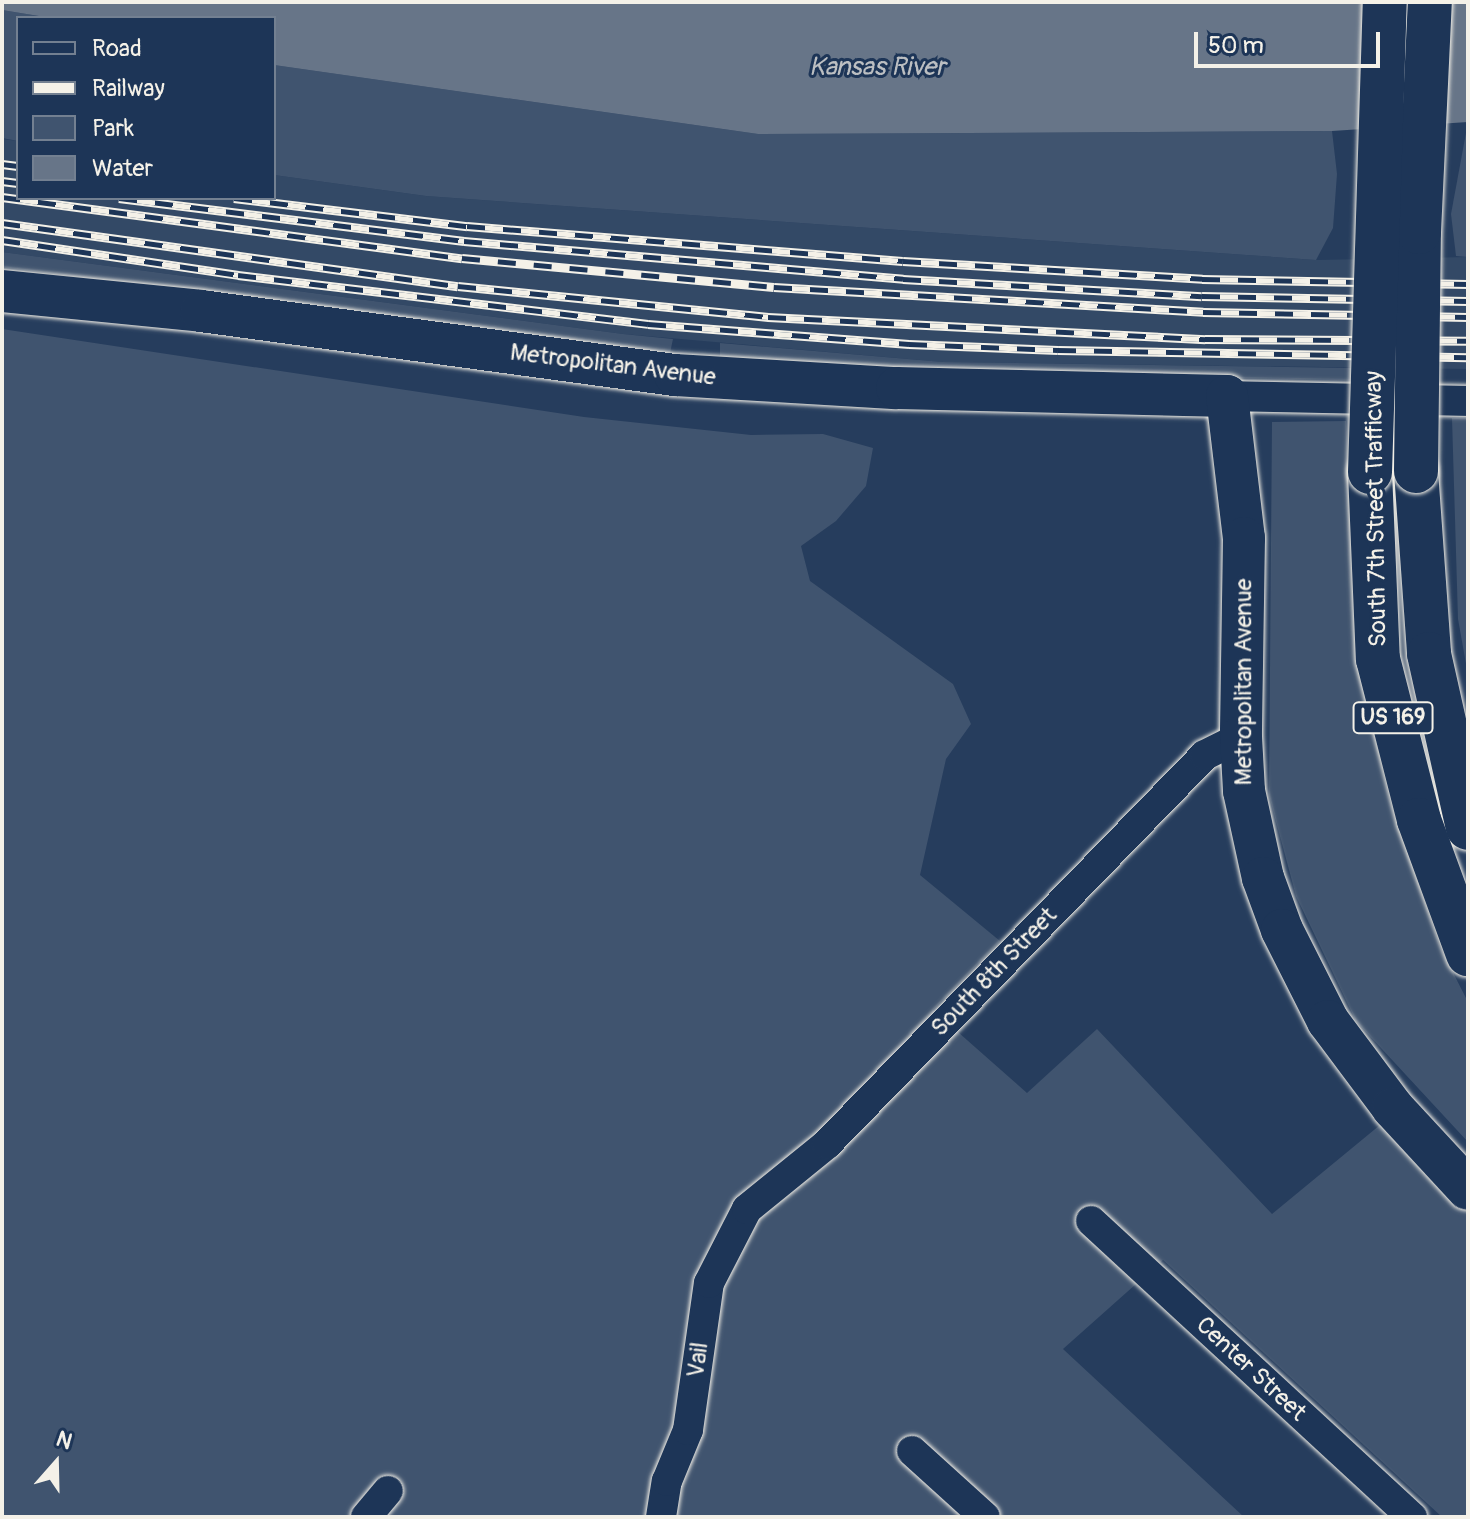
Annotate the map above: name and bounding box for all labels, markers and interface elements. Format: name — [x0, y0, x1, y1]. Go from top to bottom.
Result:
legend — [16, 16, 276, 200]
scale bar — [1198, 16, 1384, 66]
text: 50 m — [1208, 31, 1264, 60]
text: Road — [92, 34, 142, 63]
water label: Kansas River — [809, 52, 945, 84]
text: Railway — [92, 74, 165, 103]
text: Park — [92, 114, 134, 143]
text: Water — [92, 154, 153, 183]
street label: Metropolitan Avenue — [509, 338, 717, 392]
street label: South 7th Street Trafficway — [1359, 371, 1393, 647]
street label: Metropolitan Avenue — [1230, 579, 1258, 785]
road number: US 169 — [1351, 700, 1435, 736]
street label: South 8th Street — [925, 901, 1063, 1043]
street label: Center Street — [1190, 1311, 1312, 1427]
street label: Vail — [681, 1340, 715, 1380]
north arrow — [16, 1423, 96, 1503]
text: N — [52, 1425, 76, 1456]

